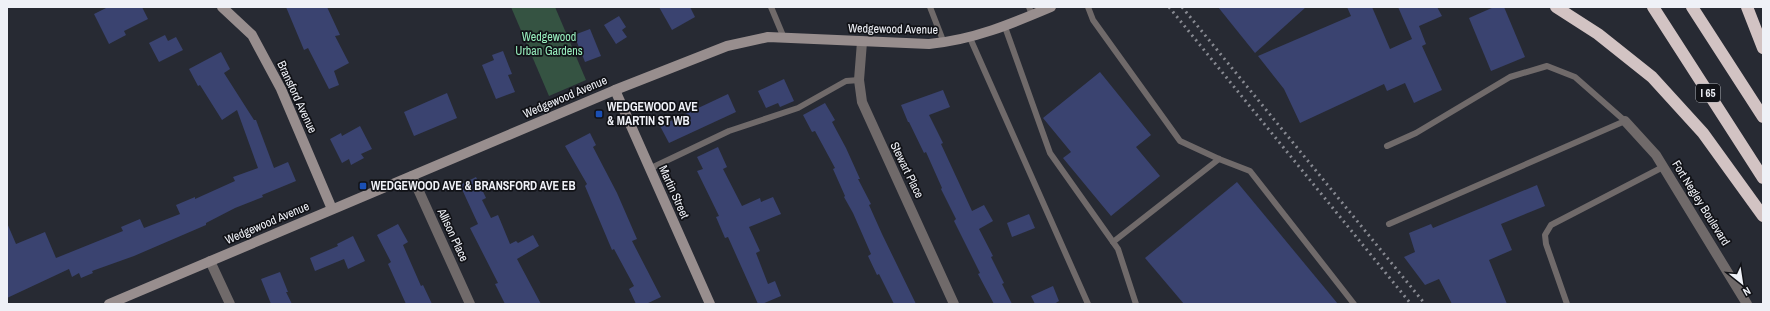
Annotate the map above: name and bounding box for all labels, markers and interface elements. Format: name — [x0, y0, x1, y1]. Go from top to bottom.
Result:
street label: Wedgewood Avenue — [848, 20, 938, 38]
park label: Wedgewood Urban Gardens — [515, 29, 583, 59]
street label: Bransford Avenue — [273, 58, 321, 136]
street label: Wedgewood Avenue — [520, 72, 610, 122]
road number: I 65 — [1696, 84, 1720, 102]
place label: WEDGEWOOD AVE & MARTIN ST WB — [607, 99, 698, 129]
marker: WEDGEWOOD AVE & MARTIN ST WB — [594, 109, 604, 119]
street label: Stewart Place — [887, 139, 927, 201]
street label: Fort Negley Boulevard — [1668, 157, 1734, 249]
street label: Martin Street — [655, 163, 693, 221]
place label: WEDGEWOOD AVE & BRANSFORD AVE EB — [371, 178, 576, 194]
marker: WEDGEWOOD AVE & BRANSFORD AVE EB — [358, 181, 368, 191]
street label: Wedgewood Avenue — [222, 198, 312, 248]
street label: Allison Place — [433, 205, 472, 264]
north arrow — [1722, 263, 1762, 303]
text: N — [1741, 284, 1753, 299]

